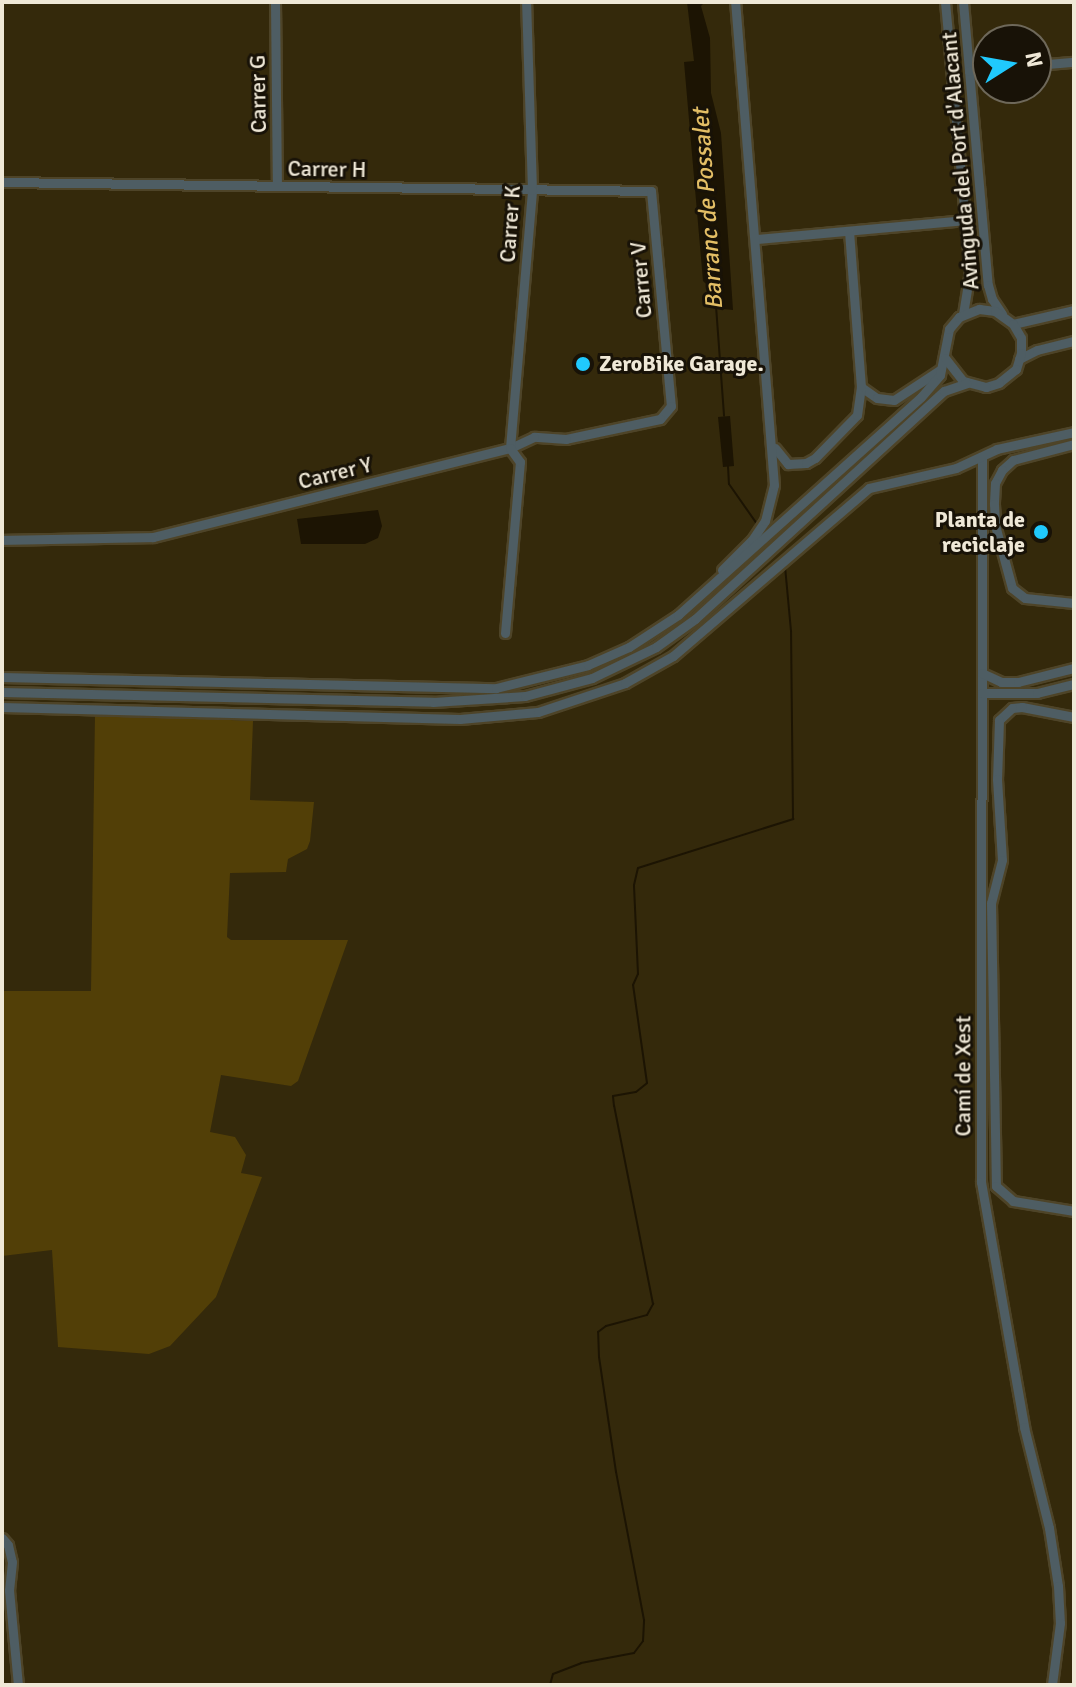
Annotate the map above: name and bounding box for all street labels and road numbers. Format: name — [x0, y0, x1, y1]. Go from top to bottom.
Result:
street label: Avinguda del Port d'Alacant — [936, 31, 984, 291]
street label: Carrer G — [244, 55, 272, 133]
street label: Carrer H — [287, 155, 367, 183]
street label: Carrer K — [494, 185, 526, 263]
street label: Carrer V — [625, 241, 657, 319]
street label: Carrer Y — [295, 451, 375, 495]
street label: Camí de Xest — [950, 1016, 976, 1136]

